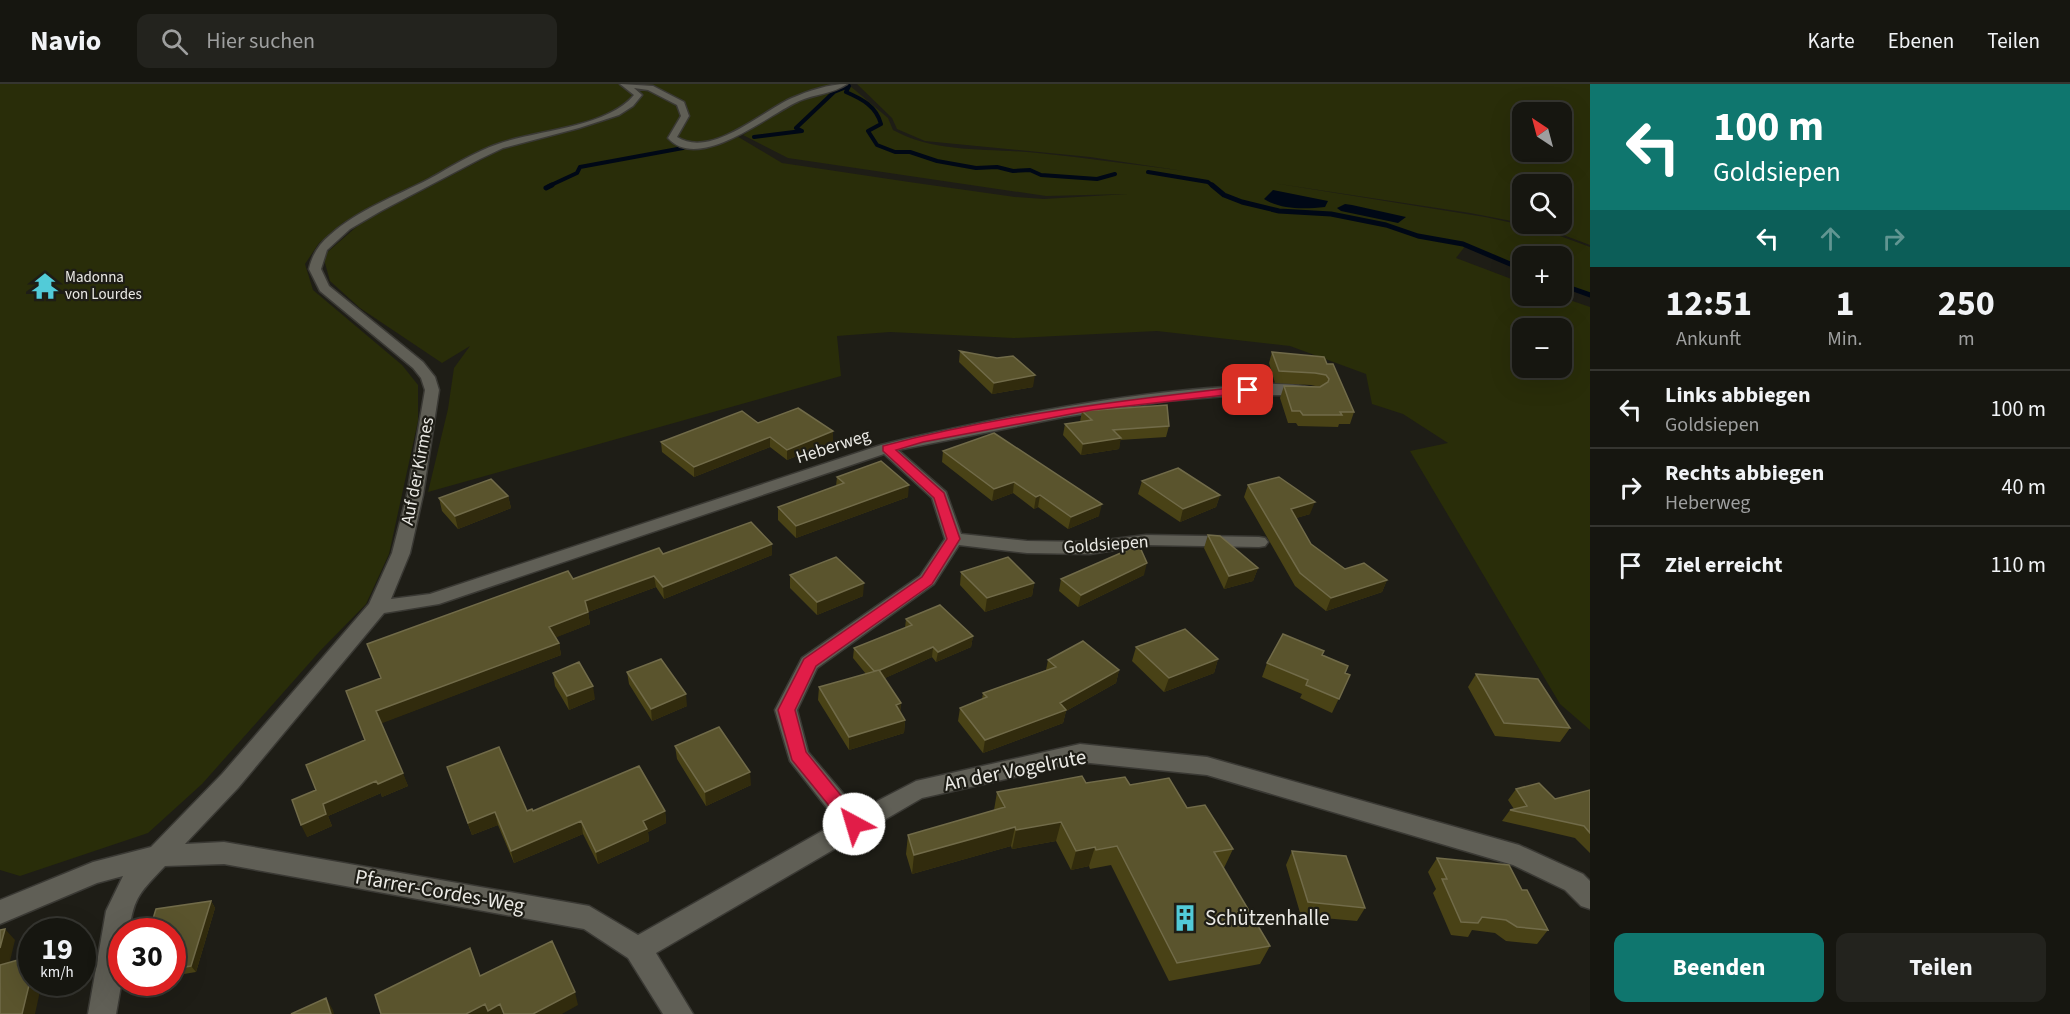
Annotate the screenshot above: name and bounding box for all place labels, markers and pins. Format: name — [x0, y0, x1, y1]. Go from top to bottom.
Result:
place label: Madonna von Lourdes — [65, 267, 142, 305]
temple icon: Madonna von Lourdes — [30, 271, 60, 301]
pin — [1222, 364, 1273, 415]
building icon: Schützenhalle — [1170, 903, 1200, 933]
place label: Schützenhalle — [1205, 903, 1330, 933]

